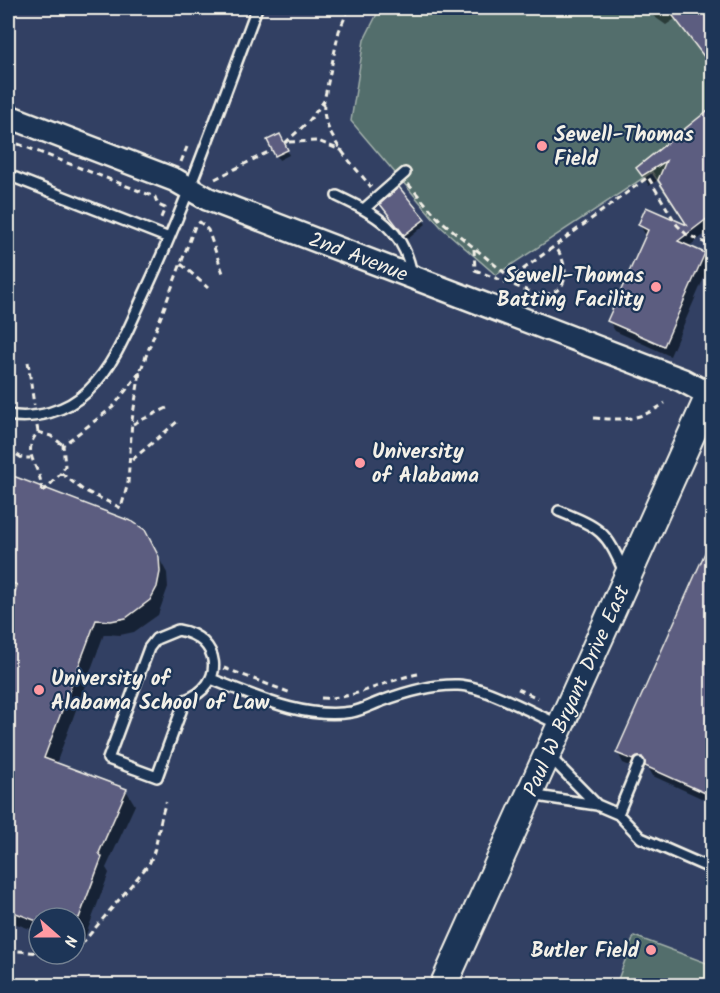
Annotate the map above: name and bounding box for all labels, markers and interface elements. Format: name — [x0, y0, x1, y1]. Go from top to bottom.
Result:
place label: Sewell-Thomas Field — [554, 119, 694, 176]
marker: Sewell-Thomas Field — [535, 139, 549, 153]
street label: 2nd Avenue — [303, 224, 413, 292]
place label: Sewell-Thomas Batting Facility — [497, 260, 644, 317]
marker: Sewell-Thomas Batting Facility — [649, 280, 663, 294]
place label: University of Alabama — [372, 436, 479, 493]
marker: University of Alabama — [353, 456, 367, 470]
street label: Paul W Bryant Drive East — [515, 579, 640, 802]
place label: University of Alabama School of Law — [51, 663, 271, 720]
marker: University of Alabama School of Law — [32, 683, 46, 697]
north arrow — [27, 906, 87, 966]
text: N — [56, 932, 83, 950]
place label: Butler Field — [531, 935, 640, 968]
marker: Butler Field — [644, 943, 658, 957]

